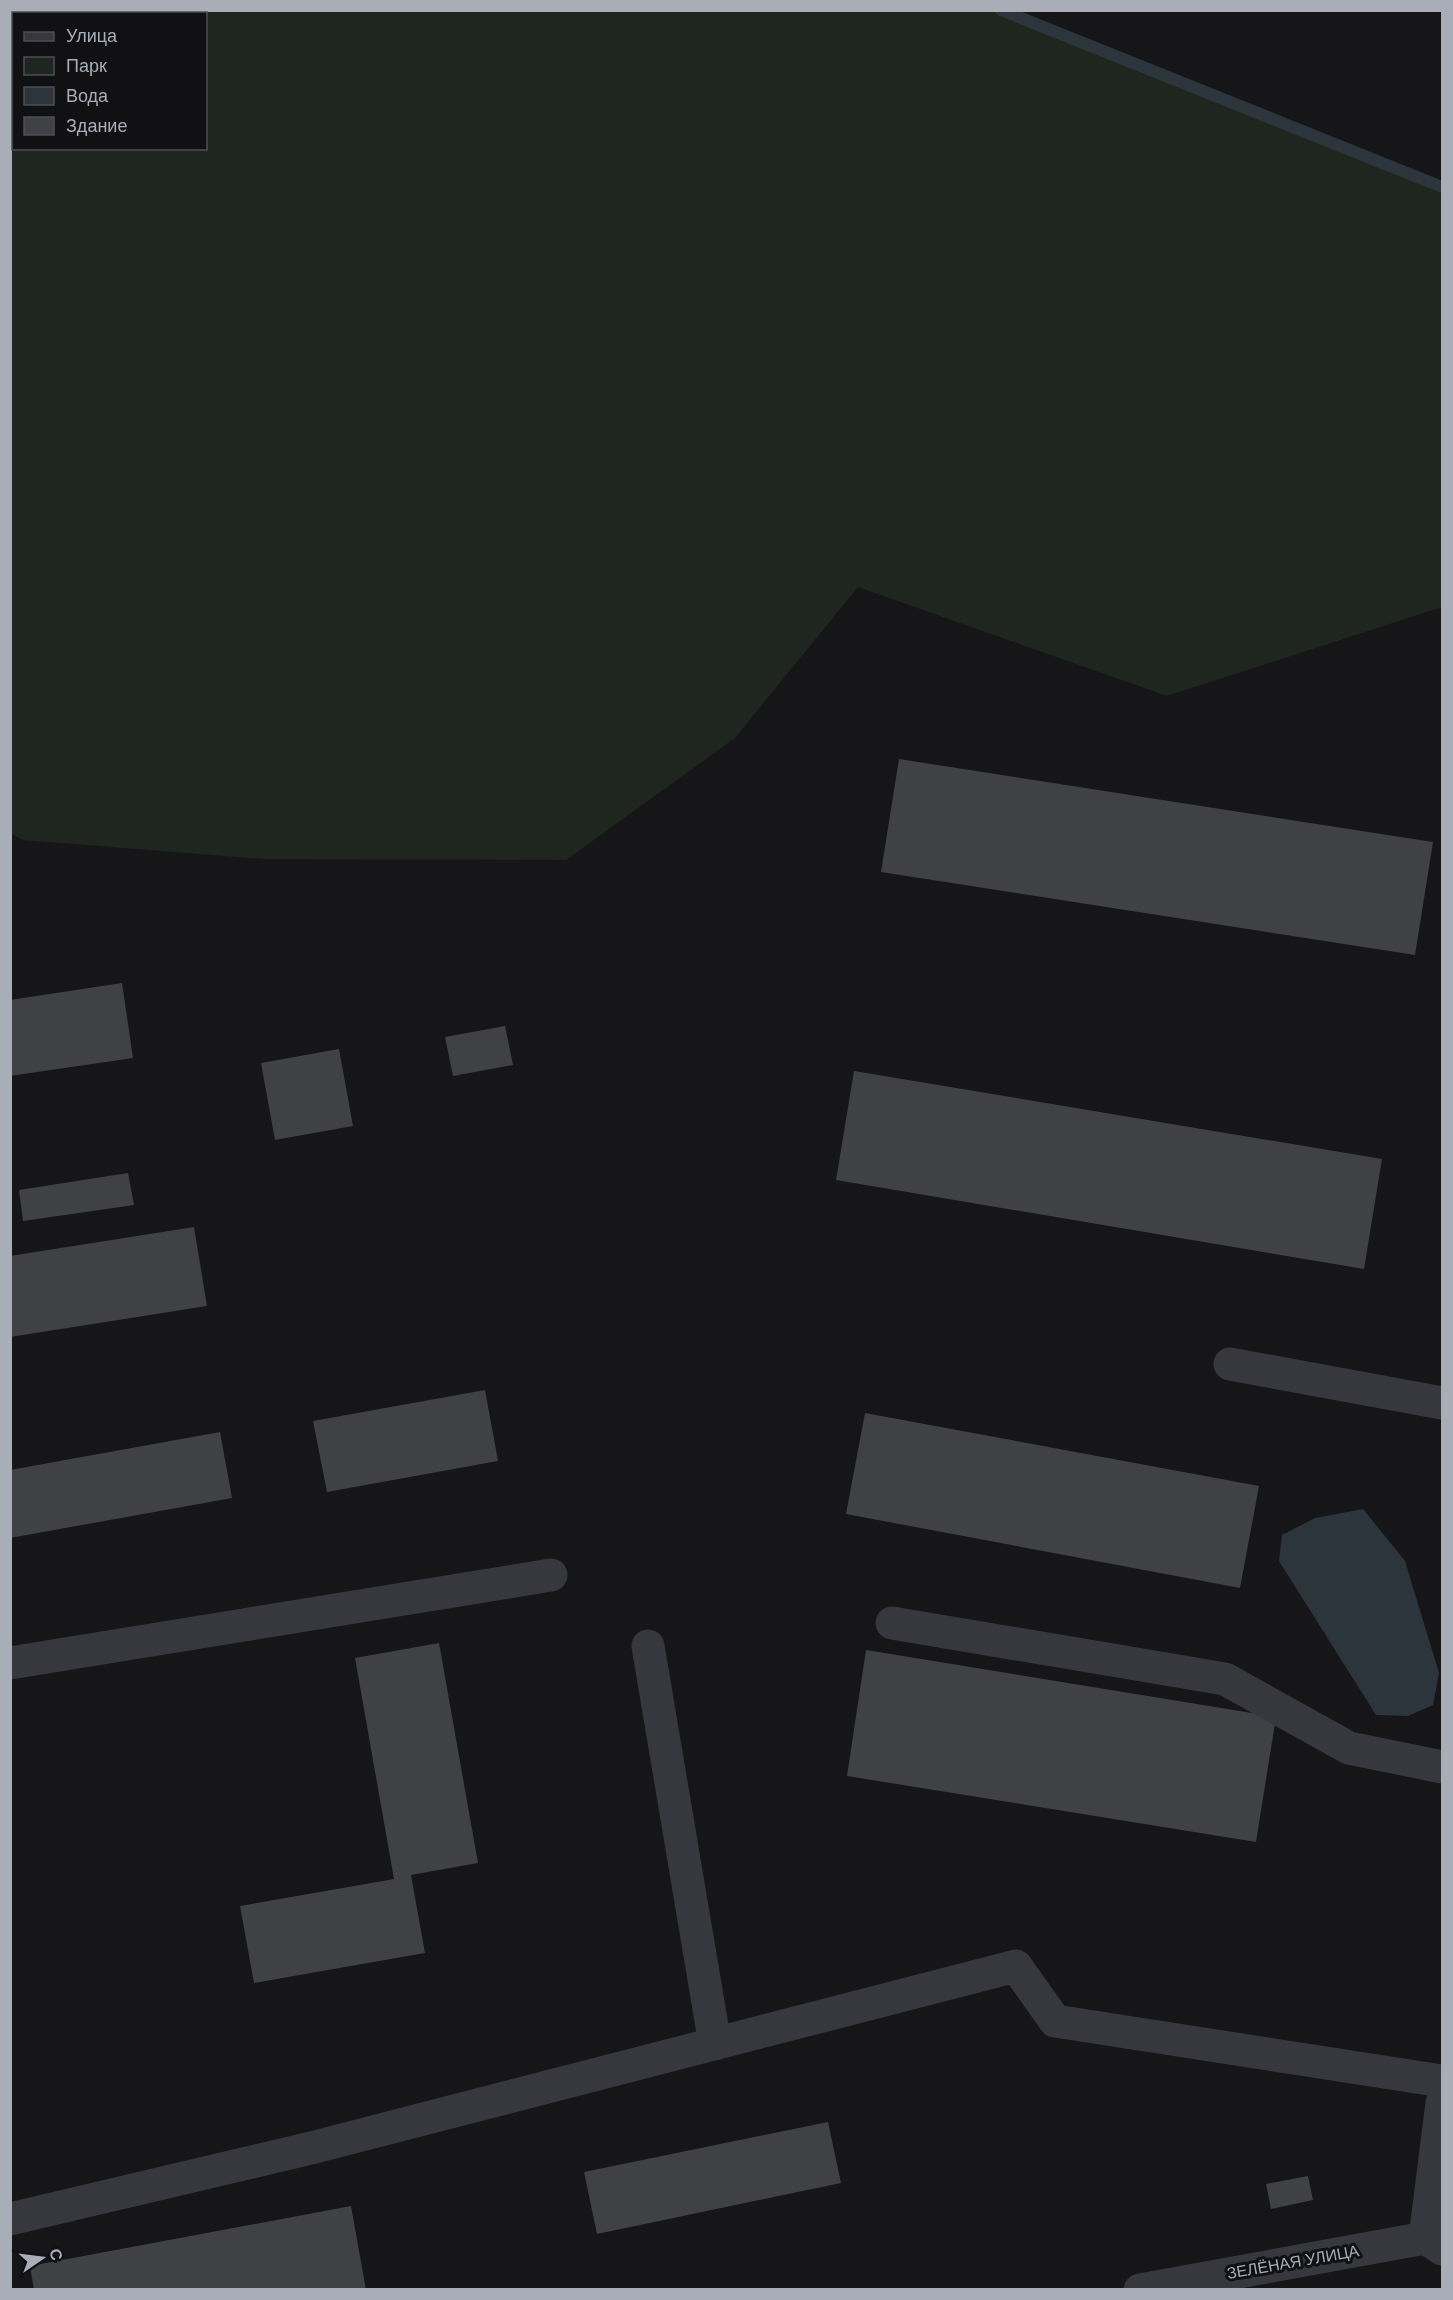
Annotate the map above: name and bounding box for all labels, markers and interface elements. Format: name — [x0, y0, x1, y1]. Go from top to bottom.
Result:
legend — [12, 12, 207, 150]
text: Улица — [66, 26, 118, 46]
text: Парк — [66, 56, 107, 76]
text: Вода — [66, 86, 109, 106]
text: Здание — [66, 116, 127, 136]
north arrow — [12, 2228, 72, 2288]
street label: ЗЕЛЁНАЯ УЛИЦА — [1226, 2242, 1361, 2282]
text: С — [46, 2247, 66, 2263]

